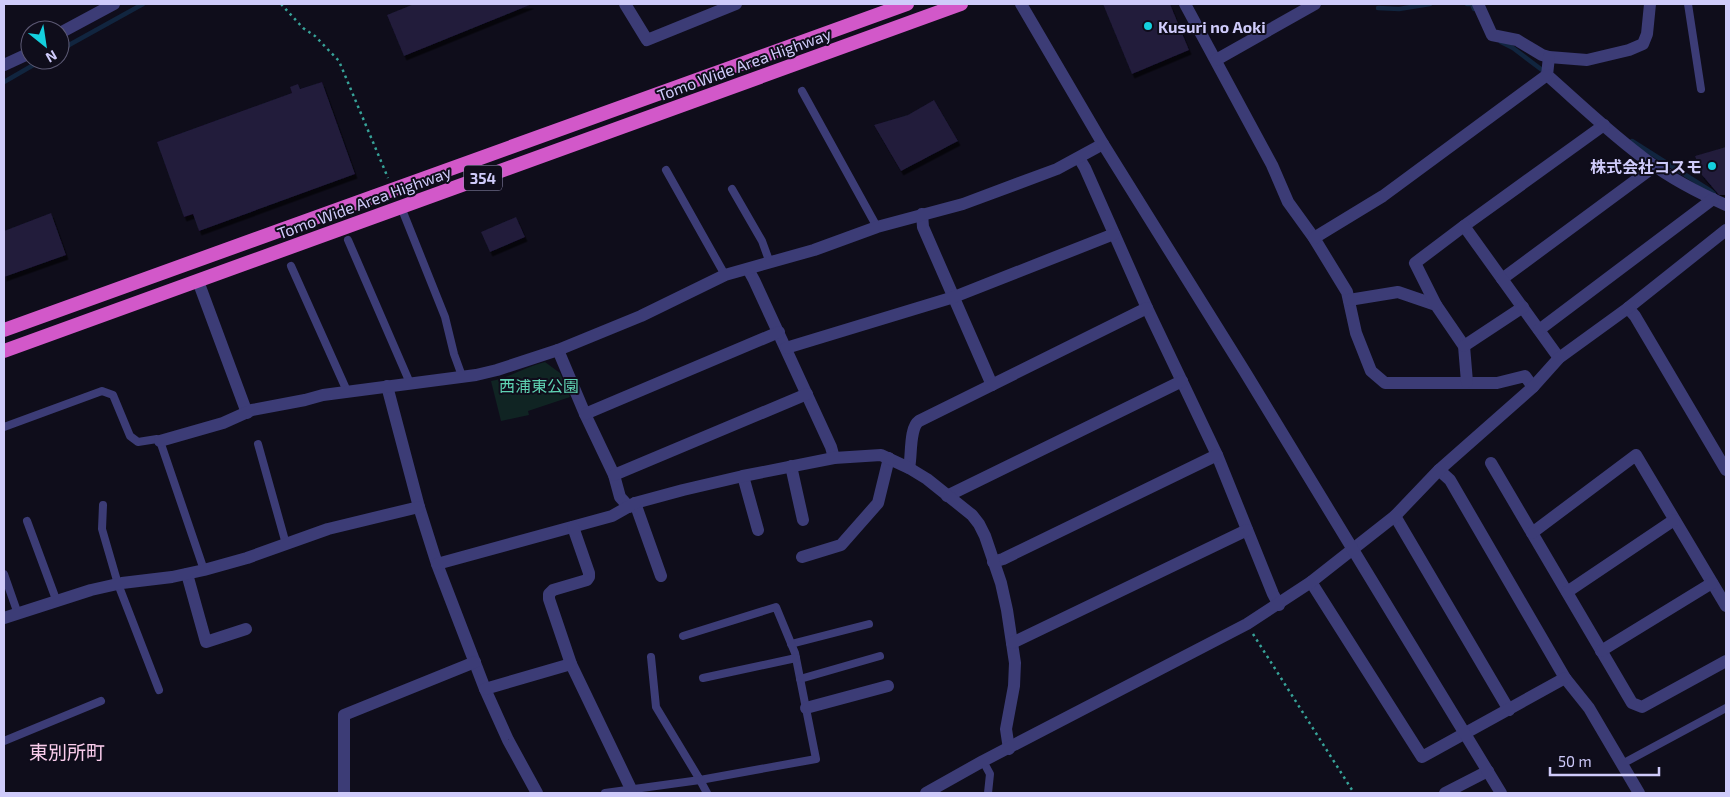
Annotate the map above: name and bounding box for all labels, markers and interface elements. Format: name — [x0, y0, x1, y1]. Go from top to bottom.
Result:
place label: Kusuri no Aoki — [1158, 17, 1266, 36]
north arrow — [20, 20, 70, 70]
marker: Kusuri no Aoki — [1142, 20, 1154, 32]
street label: Tomo Wide Area Highway — [655, 24, 834, 104]
text: N — [43, 47, 60, 67]
place label: 株式会社コスモ — [1590, 157, 1702, 176]
marker: 株式会社コスモ — [1706, 160, 1718, 172]
street label: Tomo Wide Area Highway — [275, 162, 454, 242]
road number: 354 — [464, 166, 502, 190]
park label: 西浦東公園 — [499, 376, 579, 395]
district label: 東別所町 — [29, 740, 105, 763]
scale bar — [1550, 744, 1659, 776]
text: 50 m — [1558, 752, 1592, 770]

